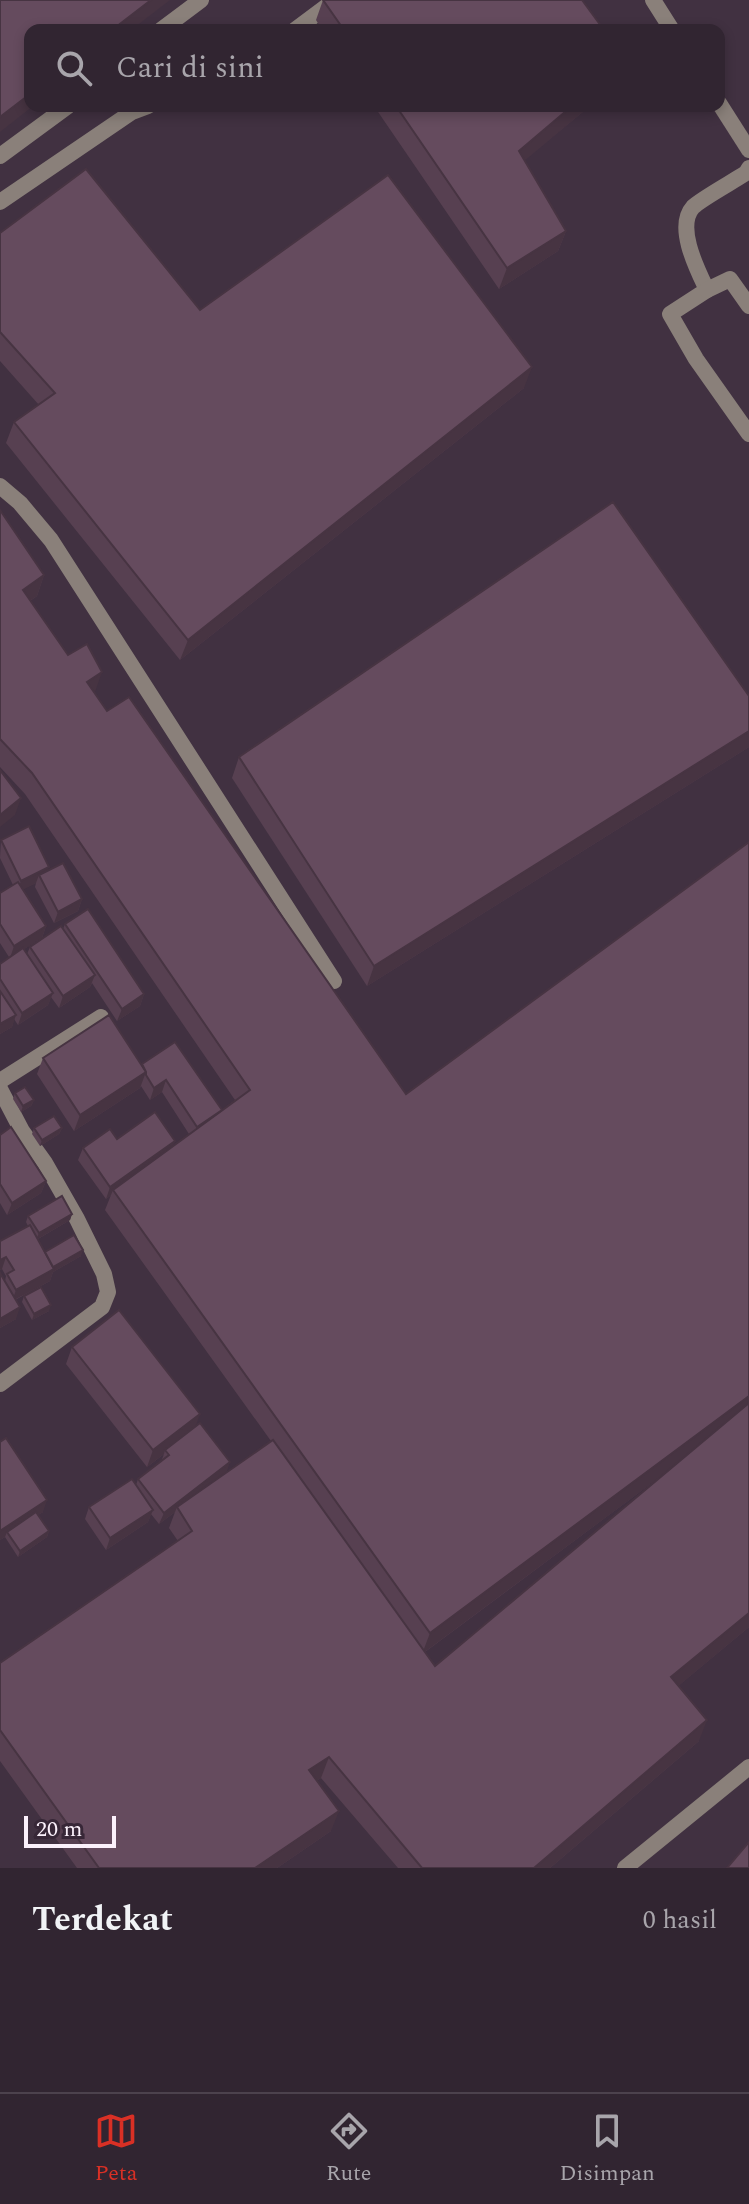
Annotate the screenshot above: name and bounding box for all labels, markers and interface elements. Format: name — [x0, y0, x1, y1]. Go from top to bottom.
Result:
search box — [24, 24, 725, 112]
text: Cari di sini — [116, 45, 264, 91]
icon: search — [52, 46, 96, 90]
scale bar — [24, 1812, 116, 1848]
text: 20 m — [36, 1813, 82, 1846]
text: Terdekat — [32, 1894, 173, 1946]
text: 0 hasil — [643, 1900, 717, 1940]
tab: Peta — [94, 2109, 138, 2190]
tab: Rute — [326, 2109, 371, 2190]
tab: Disimpan — [560, 2109, 655, 2190]

